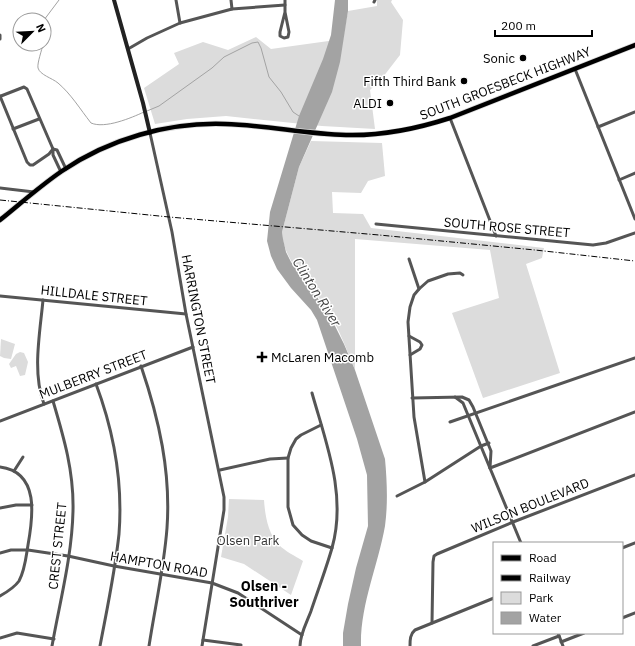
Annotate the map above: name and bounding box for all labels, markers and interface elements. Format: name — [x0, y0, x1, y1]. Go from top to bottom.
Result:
north arrow — [12, 12, 52, 52]
scale bar — [495, 12, 592, 38]
text: 200 m — [501, 18, 536, 33]
text: N — [33, 21, 49, 34]
street label: SOUTH GROESBECK HIGHWAY — [417, 43, 593, 124]
place label: Sonic — [483, 50, 515, 67]
marker: Sonic — [518, 53, 528, 63]
place label: Fifth Third Bank — [363, 73, 456, 90]
marker: Fifth Third Bank — [459, 76, 469, 86]
place label: ALDI — [353, 95, 382, 112]
marker: ALDI — [385, 98, 395, 108]
street label: SOUTH ROSE STREET — [443, 214, 571, 242]
street label: HARRINGTON STREET — [178, 253, 220, 386]
water label: Clinton River — [289, 254, 346, 331]
street label: HILLDALE STREET — [40, 281, 149, 310]
street label: MULBERRY STREET — [37, 346, 150, 403]
place label: McLaren Macomb — [271, 349, 374, 366]
marker: McLaren Macomb — [256, 351, 268, 363]
street label: WILSON BOULEVARD — [469, 474, 592, 537]
street label: CREST STREET — [44, 501, 71, 591]
park label: Olsen Park — [217, 532, 280, 549]
legend — [493, 542, 623, 634]
street label: HAMPTON ROAD — [109, 548, 209, 581]
text: Road — [529, 550, 557, 565]
text: Railway — [529, 570, 571, 585]
district label: Olsen - Southriver — [229, 577, 299, 611]
text: Park — [529, 590, 554, 605]
text: Water — [529, 610, 562, 625]

